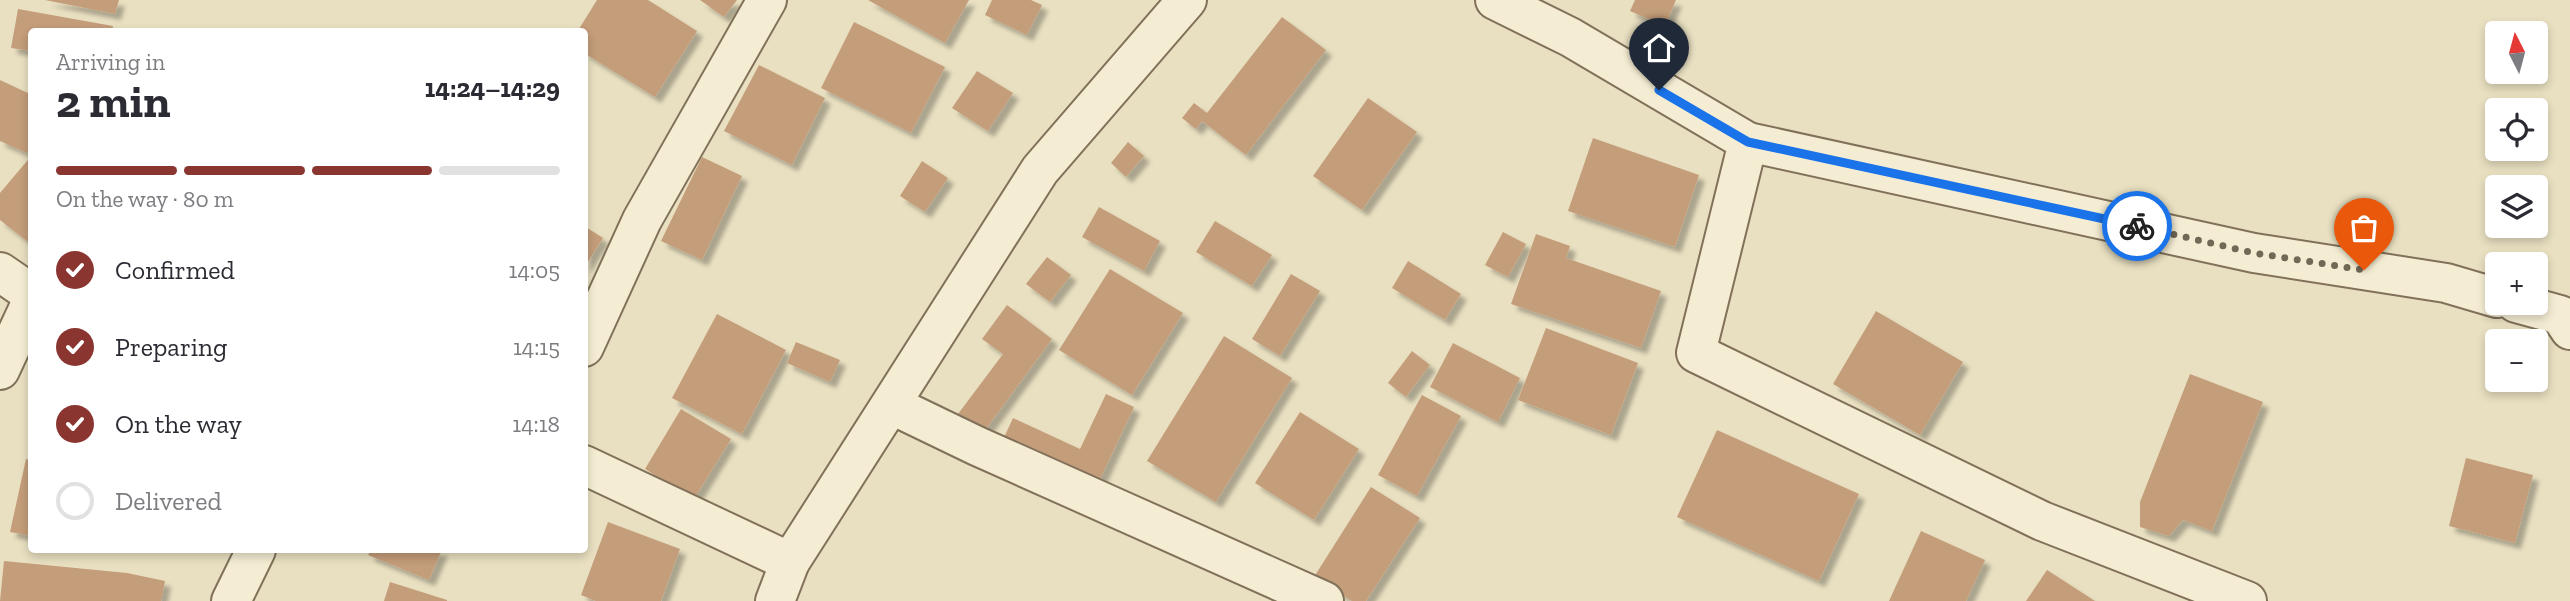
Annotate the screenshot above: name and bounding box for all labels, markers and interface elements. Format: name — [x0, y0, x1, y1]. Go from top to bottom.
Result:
pin — [1629, 18, 1689, 90]
north arrow — [2485, 21, 2548, 84]
map controls — [2485, 21, 2548, 392]
icon: home — [1640, 29, 1678, 67]
text: Arriving in — [56, 48, 165, 76]
text: 14:24–14:29 — [425, 72, 560, 104]
text: 2 min — [56, 74, 171, 129]
button: locate — [2485, 98, 2548, 161]
button: layers — [2485, 175, 2548, 238]
text: On the way · 80 m — [56, 185, 234, 213]
courier — [2102, 191, 2172, 261]
pin — [2334, 198, 2394, 270]
icon: bike — [2118, 207, 2156, 245]
icon: bag — [2345, 209, 2383, 247]
icon: check — [56, 251, 94, 289]
button: + — [2485, 252, 2548, 315]
text: Confirmed — [115, 254, 235, 286]
text: 14:05 — [509, 256, 560, 284]
icon: check — [56, 328, 94, 366]
button: − — [2485, 329, 2548, 392]
text: Preparing — [115, 331, 227, 363]
text: 14:15 — [513, 333, 560, 361]
icon: check — [56, 405, 94, 443]
text: On the way — [115, 408, 242, 440]
text: 14:18 — [512, 410, 560, 438]
text: Delivered — [115, 485, 222, 517]

